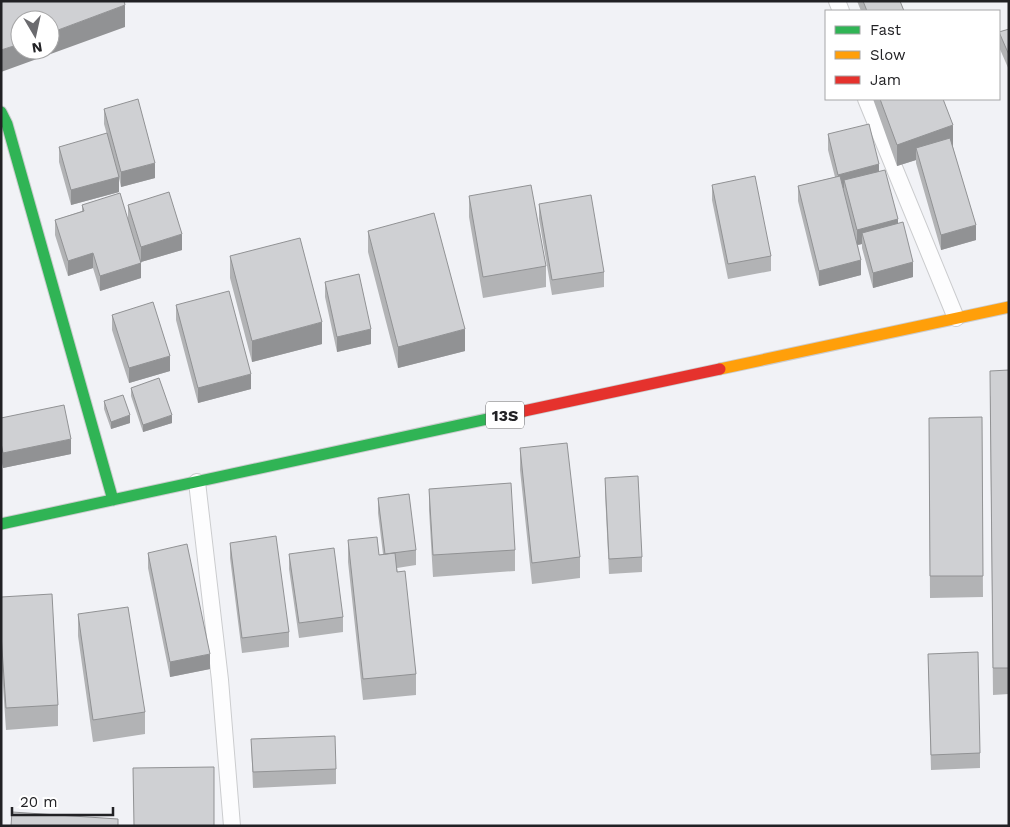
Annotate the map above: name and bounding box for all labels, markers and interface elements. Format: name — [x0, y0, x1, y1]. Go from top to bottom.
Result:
north arrow — [10, 10, 60, 60]
legend — [825, 10, 1000, 100]
text: Fast — [870, 21, 902, 39]
text: N — [31, 39, 43, 57]
text: Slow — [870, 46, 906, 64]
text: Jam — [870, 71, 901, 89]
road number: 13S — [486, 402, 524, 428]
scale bar — [12, 784, 114, 816]
text: 20 m — [20, 793, 58, 811]

